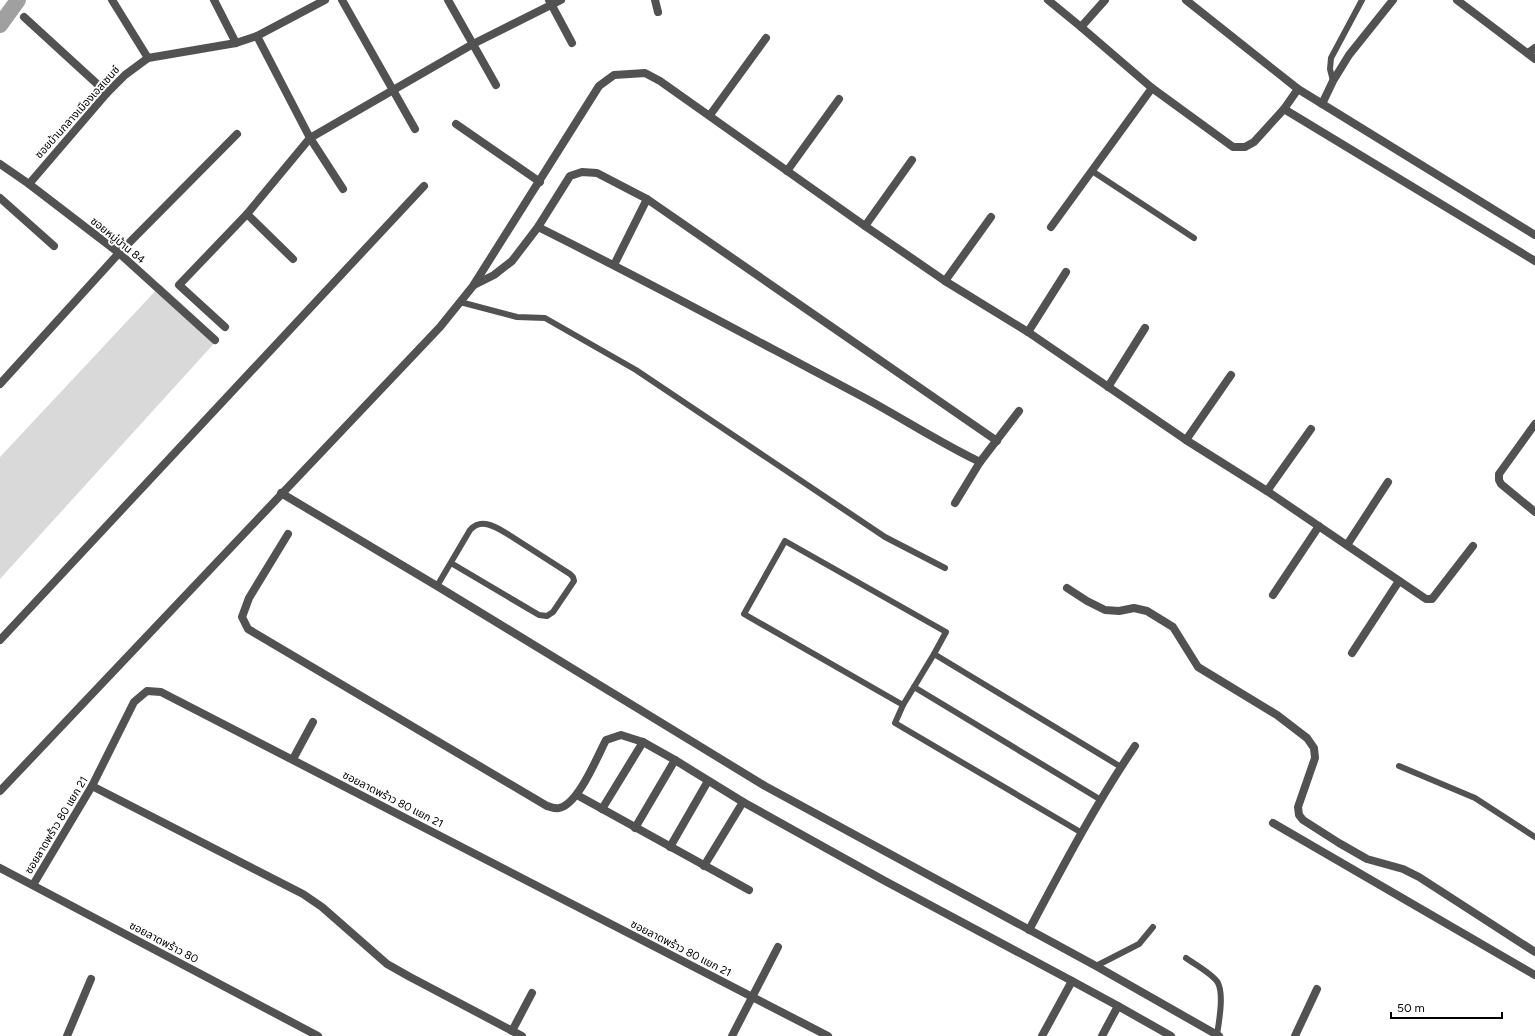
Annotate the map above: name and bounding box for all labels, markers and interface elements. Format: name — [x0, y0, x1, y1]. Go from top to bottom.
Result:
street label: ซอยบ้านกลางเมืองเอสเซนซ์ — [32, 63, 123, 161]
street label: ซอยหมู่บ้าน 84 — [88, 214, 148, 266]
street label: ซอยลาดพร้าว 80 แยก 21 — [340, 768, 445, 830]
street label: ซอยลาดพร้าว 80 แยก 21 — [22, 774, 91, 876]
street label: ซอยลาดพร้าว 80 แยก 21 — [628, 917, 733, 979]
street label: ซอยลาดพร้าว 80 — [127, 919, 200, 966]
scale bar — [1391, 994, 1502, 1020]
text: 50 m — [1397, 1001, 1425, 1015]

